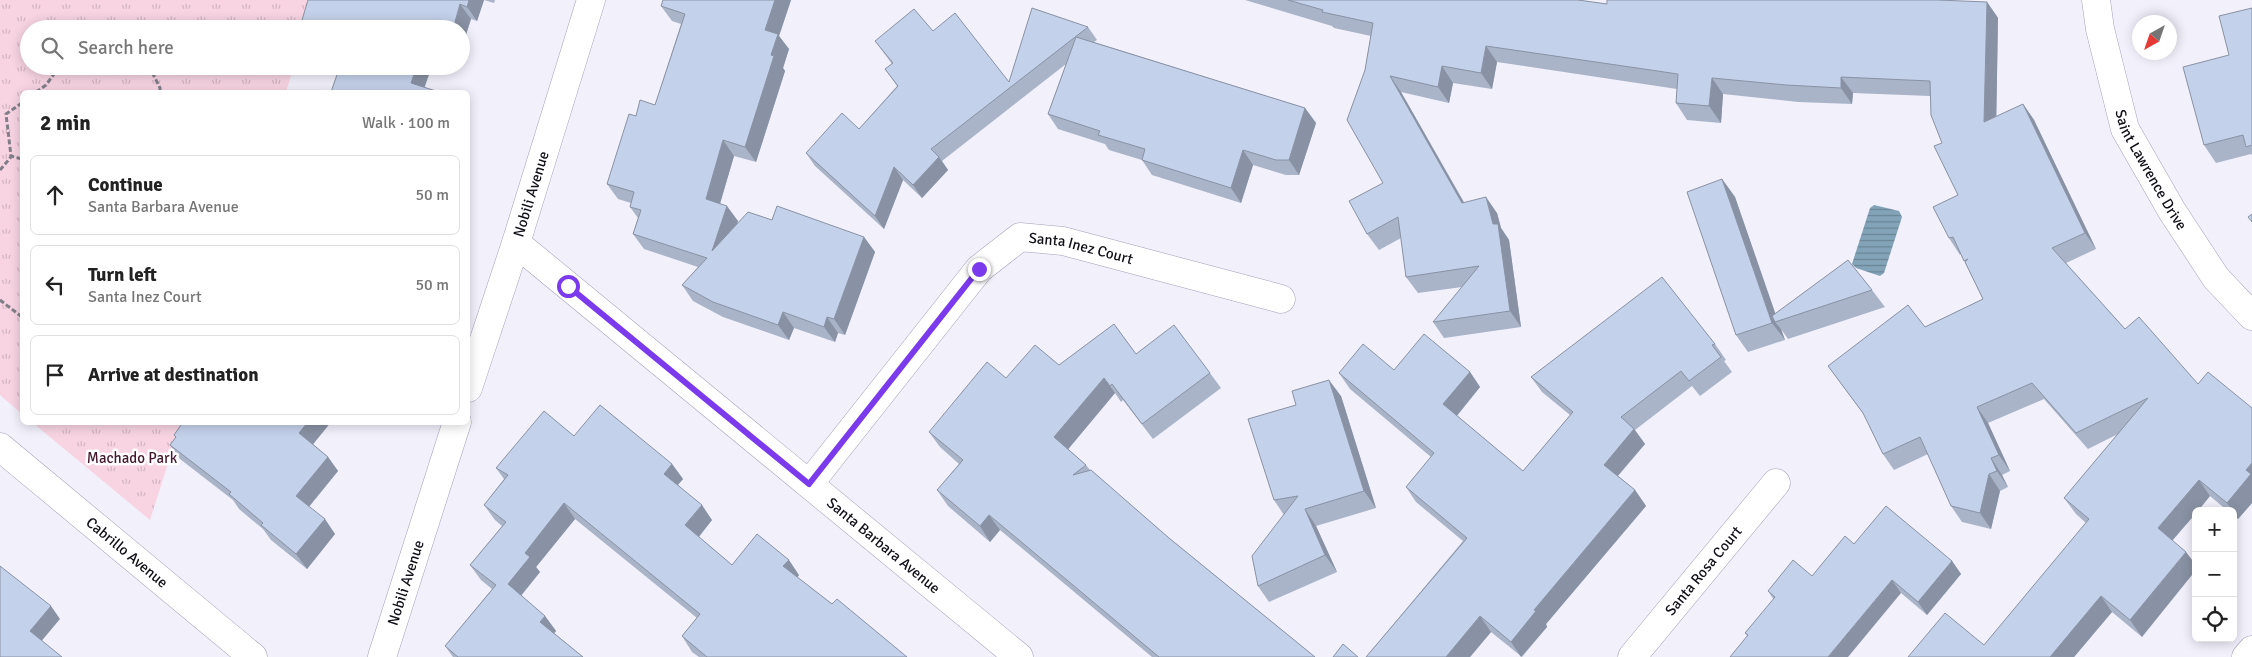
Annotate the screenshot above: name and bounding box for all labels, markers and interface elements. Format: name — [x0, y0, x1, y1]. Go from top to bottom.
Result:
north arrow — [2132, 15, 2177, 60]
search box — [20, 20, 470, 75]
icon: search — [38, 34, 66, 62]
text: Search here — [78, 36, 174, 60]
street label: Saint Lawrence Drive — [2111, 107, 2191, 233]
text: 2 min — [40, 110, 91, 136]
text: Walk · 100 m — [362, 113, 450, 133]
street label: Nobili Avenue — [509, 149, 553, 239]
text: Continue — [88, 173, 163, 197]
icon: ahead — [41, 181, 69, 209]
text: 50 m — [415, 185, 449, 205]
text: Santa Barbara Avenue — [88, 197, 239, 217]
street label: Santa Inez Court — [1028, 229, 1135, 268]
route end — [968, 258, 991, 281]
text: Turn left — [88, 263, 157, 287]
icon: left — [41, 271, 69, 299]
text: 50 m — [415, 275, 449, 295]
route start — [557, 275, 580, 298]
text: Santa Inez Court — [88, 287, 202, 307]
icon: arrive — [41, 361, 69, 389]
text: Arrive at destination — [88, 363, 259, 387]
park label: Machado Park — [87, 449, 178, 467]
street label: Santa Barbara Avenue — [823, 494, 944, 597]
map controls — [2192, 507, 2237, 642]
button: + — [2192, 507, 2237, 552]
street label: Cabrillo Avenue — [82, 513, 172, 592]
street label: Santa Rosa Court — [1661, 522, 1746, 619]
street label: Nobili Avenue — [384, 538, 428, 628]
button: − — [2192, 552, 2237, 597]
button: locate — [2192, 597, 2237, 642]

